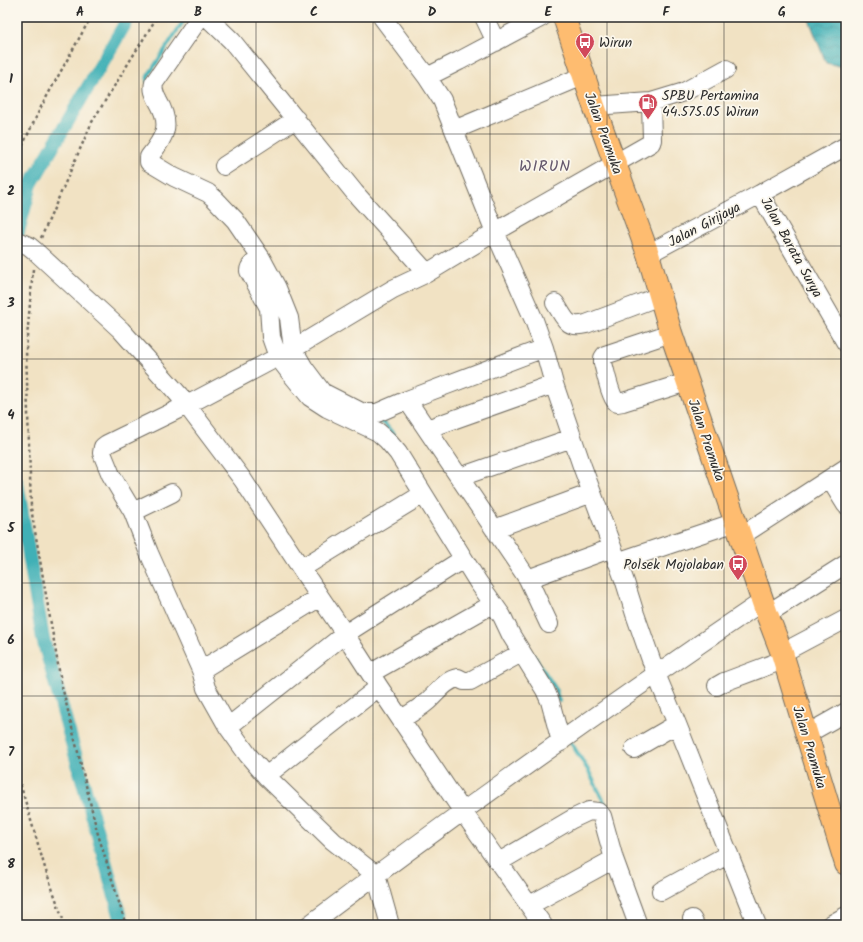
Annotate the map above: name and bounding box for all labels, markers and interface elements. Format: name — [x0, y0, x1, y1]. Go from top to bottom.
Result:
text: A — [76, 2, 84, 23]
text: B — [194, 2, 202, 23]
text: C — [310, 2, 318, 23]
text: D — [428, 2, 437, 23]
text: E — [544, 2, 552, 23]
text: F — [662, 2, 670, 23]
text: G — [778, 2, 786, 23]
bus stop icon: Wirun — [574, 31, 596, 59]
place label: Wirun — [599, 32, 632, 54]
text: 1 — [9, 69, 13, 90]
place label: SPBU Pertamina 44.575.05 Wirun — [662, 85, 759, 123]
street label: Jalan Pramuka — [578, 89, 628, 178]
fuel station icon: SPBU Pertamina 44.575.05 Wirun — [637, 92, 659, 120]
district label: WIRUN — [519, 154, 571, 179]
text: 2 — [7, 181, 15, 202]
street label: Jalan Barata Surya — [754, 193, 828, 302]
street label: Jalan Girijaya — [664, 197, 745, 253]
text: 3 — [6, 293, 15, 314]
street label: Jalan Pramuka — [682, 396, 730, 485]
text: 4 — [7, 405, 15, 426]
text: 5 — [7, 518, 16, 539]
bus stop icon: Polsek Mojolaban — [727, 553, 749, 581]
place label: Polsek Mojolaban — [624, 554, 724, 576]
text: 6 — [7, 630, 15, 651]
street label: Jalan Pramuka — [786, 703, 832, 792]
text: 7 — [8, 742, 15, 763]
text: 8 — [7, 854, 15, 875]

